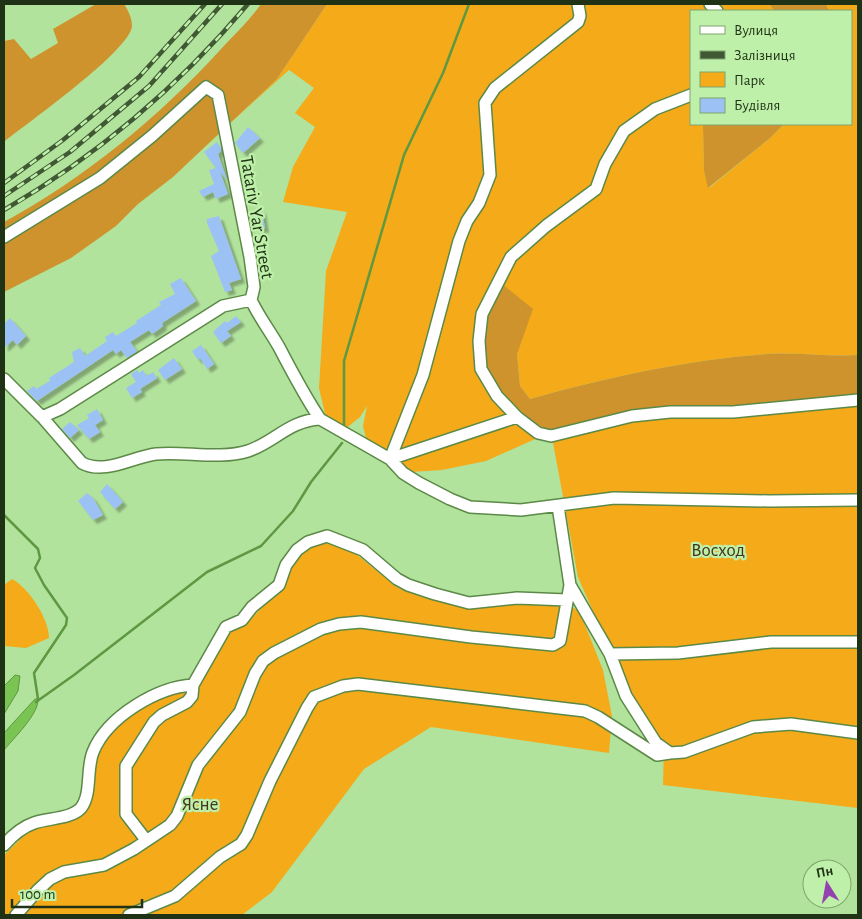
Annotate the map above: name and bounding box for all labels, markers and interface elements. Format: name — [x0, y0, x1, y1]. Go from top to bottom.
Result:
legend — [690, 10, 852, 125]
text: Вулиця — [734, 23, 778, 38]
text: Залізниця — [734, 48, 795, 63]
text: Парк — [734, 73, 765, 88]
text: Будівля — [734, 98, 780, 113]
street label: Tatariv Yar Street — [236, 154, 277, 280]
park label: Восход — [691, 541, 745, 560]
park label: Ясне — [182, 795, 218, 814]
north arrow — [802, 859, 852, 909]
text: Пн — [815, 864, 834, 881]
scale bar — [12, 876, 142, 908]
text: 100 m — [20, 887, 55, 902]

